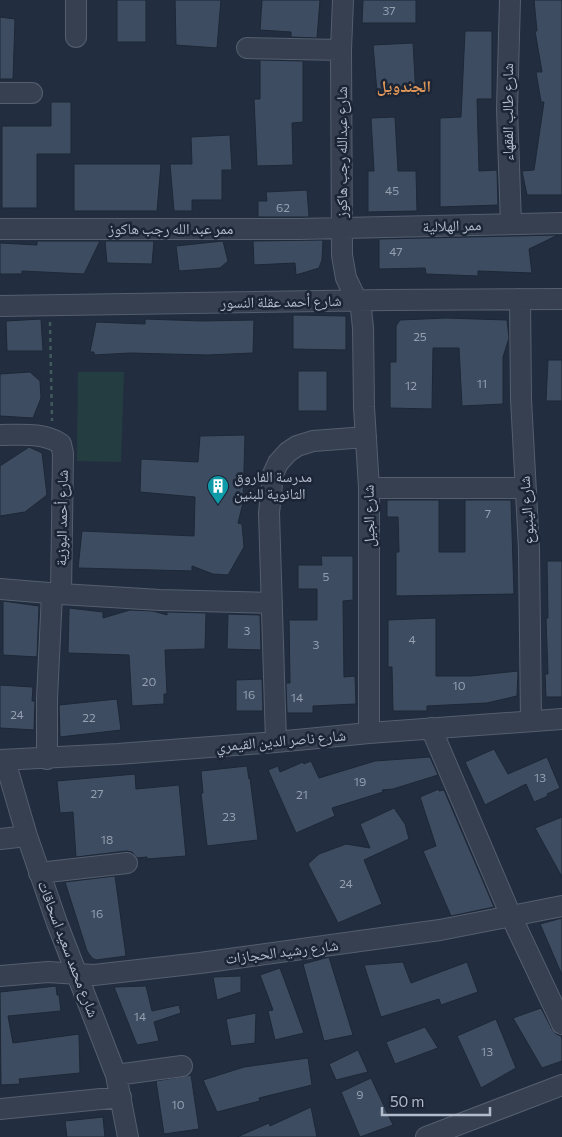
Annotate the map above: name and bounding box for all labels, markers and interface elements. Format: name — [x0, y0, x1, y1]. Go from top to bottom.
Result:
house number: 37 — [382, 3, 396, 17]
street label: شارع طالب الفقهاء — [498, 63, 518, 161]
district label: الجندويل — [377, 76, 431, 96]
street label: شارع عبدالله رجب هاكوز — [332, 86, 352, 219]
house number: 45 — [385, 183, 399, 197]
house number: 62 — [276, 200, 290, 214]
street label: ممر الهلالية — [422, 215, 482, 236]
street label: ممر عبد الله رجب هاكوز — [108, 219, 234, 238]
house number: 47 — [389, 244, 403, 258]
street label: شارع أحمد عقلة النسور — [219, 291, 342, 313]
house number: 25 — [413, 329, 427, 343]
house number: 11 — [477, 376, 487, 390]
house number: 12 — [405, 378, 417, 392]
place label: مدرسة الفاروق الثانوية للبنين — [234, 467, 312, 504]
street label: شارع أحمد البوزية — [51, 469, 73, 566]
building icon: مدرسة الفاروق الثانوية للبنين — [206, 474, 230, 505]
street label: شارع الينبوع — [515, 475, 539, 545]
street label: شارع الجيل — [358, 485, 380, 547]
house number: 7 — [485, 506, 491, 520]
house number: 5 — [323, 569, 330, 583]
house number: 3 — [244, 623, 251, 637]
house number: 4 — [408, 632, 416, 646]
house number: 3 — [313, 637, 320, 651]
house number: 20 — [142, 674, 156, 688]
house number: 10 — [453, 678, 466, 692]
house number: 16 — [243, 687, 255, 701]
house number: 14 — [291, 690, 303, 704]
house number: 24 — [10, 707, 24, 721]
house number: 22 — [82, 710, 96, 724]
street label: شارع ناصر الدين القيمري — [215, 725, 347, 758]
house number: 13 — [534, 770, 546, 784]
house number: 19 — [354, 774, 366, 788]
house number: 27 — [91, 786, 103, 800]
house number: 21 — [296, 787, 308, 801]
house number: 23 — [222, 809, 236, 823]
house number: 18 — [101, 832, 113, 846]
house number: 24 — [339, 876, 353, 890]
street label: شارع محمد سعيد اسحاقات — [33, 878, 103, 1020]
house number: 16 — [91, 906, 103, 920]
street label: شارع رشيد الحجازات — [224, 935, 340, 969]
house number: 14 — [134, 1009, 146, 1023]
house number: 13 — [481, 1044, 493, 1058]
scale bar — [382, 1084, 490, 1116]
house number: 9 — [356, 1087, 364, 1101]
text: 50 m — [390, 1092, 424, 1110]
house number: 10 — [172, 1097, 185, 1111]

